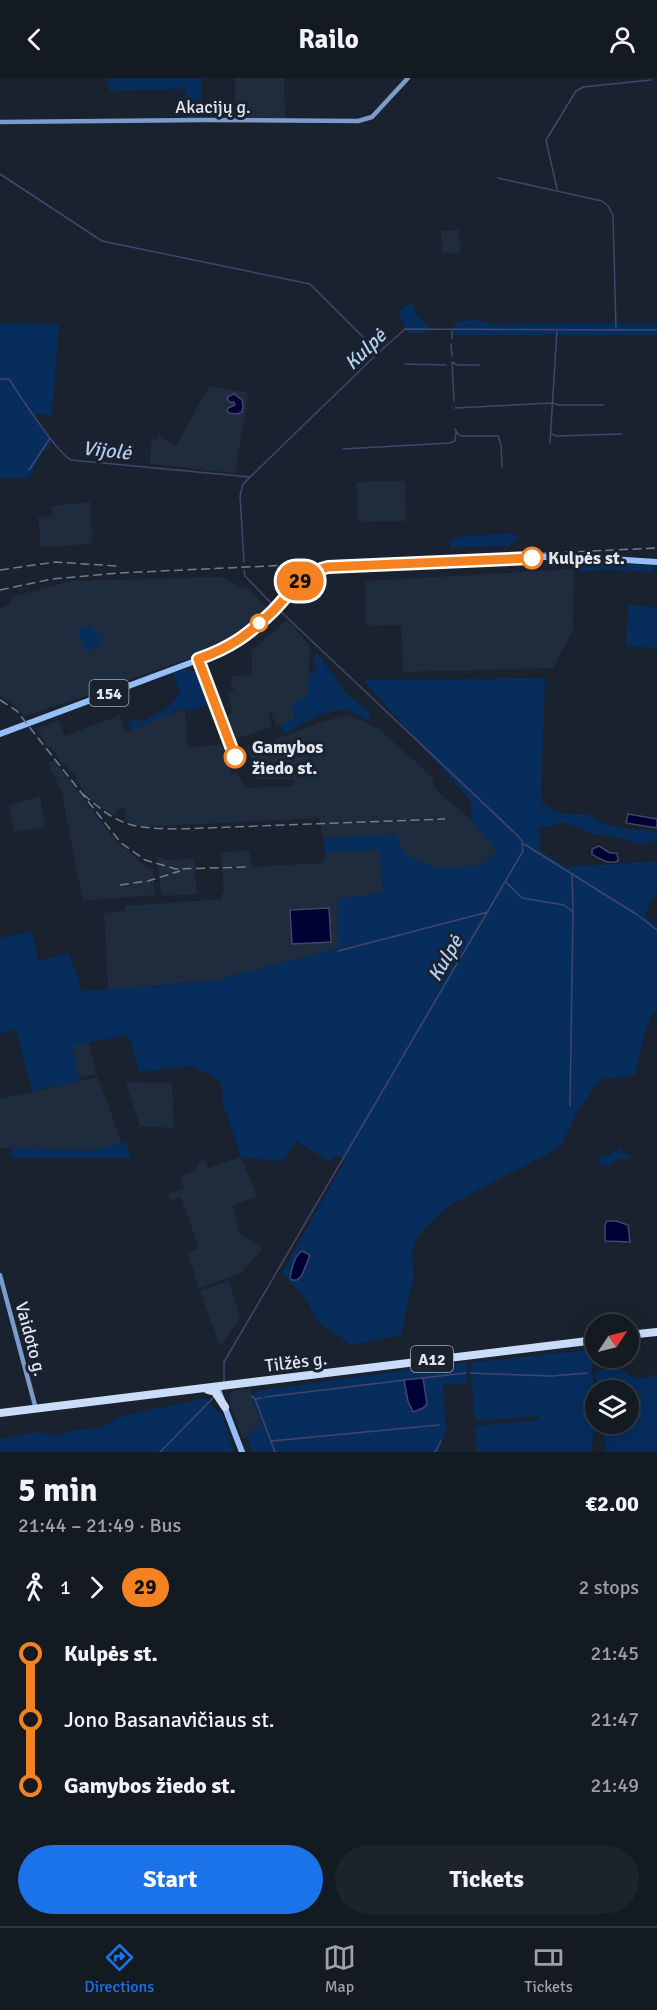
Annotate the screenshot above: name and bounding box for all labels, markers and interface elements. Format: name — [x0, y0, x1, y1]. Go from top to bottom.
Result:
icon: back — [18, 23, 51, 56]
text: Railo — [298, 23, 359, 56]
icon: person — [606, 23, 639, 56]
street label: Akacijų g. — [175, 96, 251, 118]
water label: Kulpė — [339, 323, 392, 375]
water label: Vijolė — [81, 436, 133, 466]
marker: Kulpės st. — [521, 547, 543, 569]
place label: Kulpės st. — [548, 547, 625, 569]
line badge: 29 — [273, 562, 327, 600]
text: 29 — [289, 568, 311, 594]
unlabelled marker — [250, 614, 268, 632]
road number: 154 — [90, 680, 128, 706]
place label: Gamybos žiedo st. — [252, 736, 323, 779]
marker: Gamybos žiedo st. — [224, 746, 246, 768]
water label: Kulpė — [422, 930, 469, 986]
street label: Vaidoto g. — [11, 1299, 51, 1379]
north arrow — [585, 1314, 639, 1368]
map controls — [585, 1314, 639, 1434]
road number: A12 — [411, 1346, 453, 1372]
street label: Tilžės g. — [264, 1347, 328, 1377]
button: layers — [585, 1380, 639, 1434]
text: 5 min — [18, 1470, 98, 1511]
text: €2.00 — [585, 1490, 639, 1517]
text: 21:44 – 21:49 · Bus — [18, 1513, 181, 1538]
icon: walk — [18, 1571, 51, 1604]
icon: forward — [80, 1571, 113, 1604]
text: 29 — [134, 1574, 157, 1600]
text: 1 — [60, 1575, 71, 1600]
text: 2 stops — [578, 1575, 639, 1600]
text: Kulpės st. — [64, 1640, 158, 1667]
text: 21:45 — [590, 1641, 639, 1666]
text: Jono Basanavičiaus st. — [64, 1706, 275, 1733]
text: 21:47 — [590, 1707, 639, 1732]
text: Gamybos žiedo st. — [64, 1772, 236, 1799]
text: 21:49 — [590, 1773, 639, 1798]
button: Start — [18, 1845, 323, 1914]
button: Tickets — [335, 1845, 639, 1914]
tab: Directions — [84, 1941, 154, 1997]
tab: Map — [323, 1941, 356, 1997]
tab: Tickets — [525, 1941, 573, 1997]

